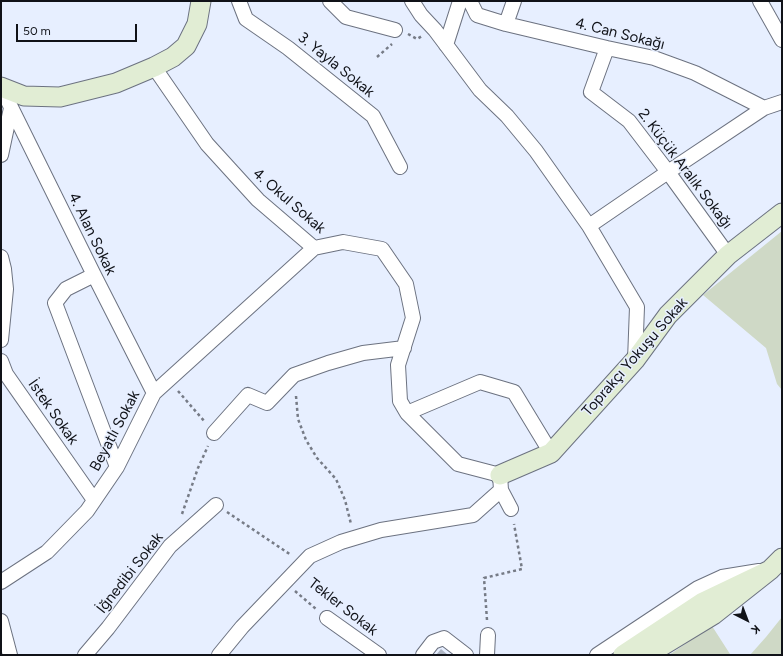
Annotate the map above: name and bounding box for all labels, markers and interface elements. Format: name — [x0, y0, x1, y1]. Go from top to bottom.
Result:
street label: 4. Can Sokağı — [573, 14, 667, 54]
scale bar — [18, 16, 139, 42]
text: 50 m — [23, 24, 51, 38]
street label: 3. Yayla Sokak — [294, 29, 378, 101]
street label: 2. Küçük Aralık Sokağı — [634, 105, 736, 233]
street label: 4. Okul Sokak — [249, 165, 329, 237]
street label: 4. Alan Sokak — [64, 190, 120, 278]
street label: Toprakçı Yokuşu Sokak — [578, 294, 692, 420]
street label: İstek Sokak — [24, 376, 82, 448]
street label: Beyatlı Sokak — [86, 388, 144, 474]
street label: İğnedibi Sokak — [93, 529, 167, 617]
street label: Tekler Sokak — [305, 574, 381, 640]
north arrow — [727, 600, 767, 640]
text: K — [748, 622, 762, 637]

